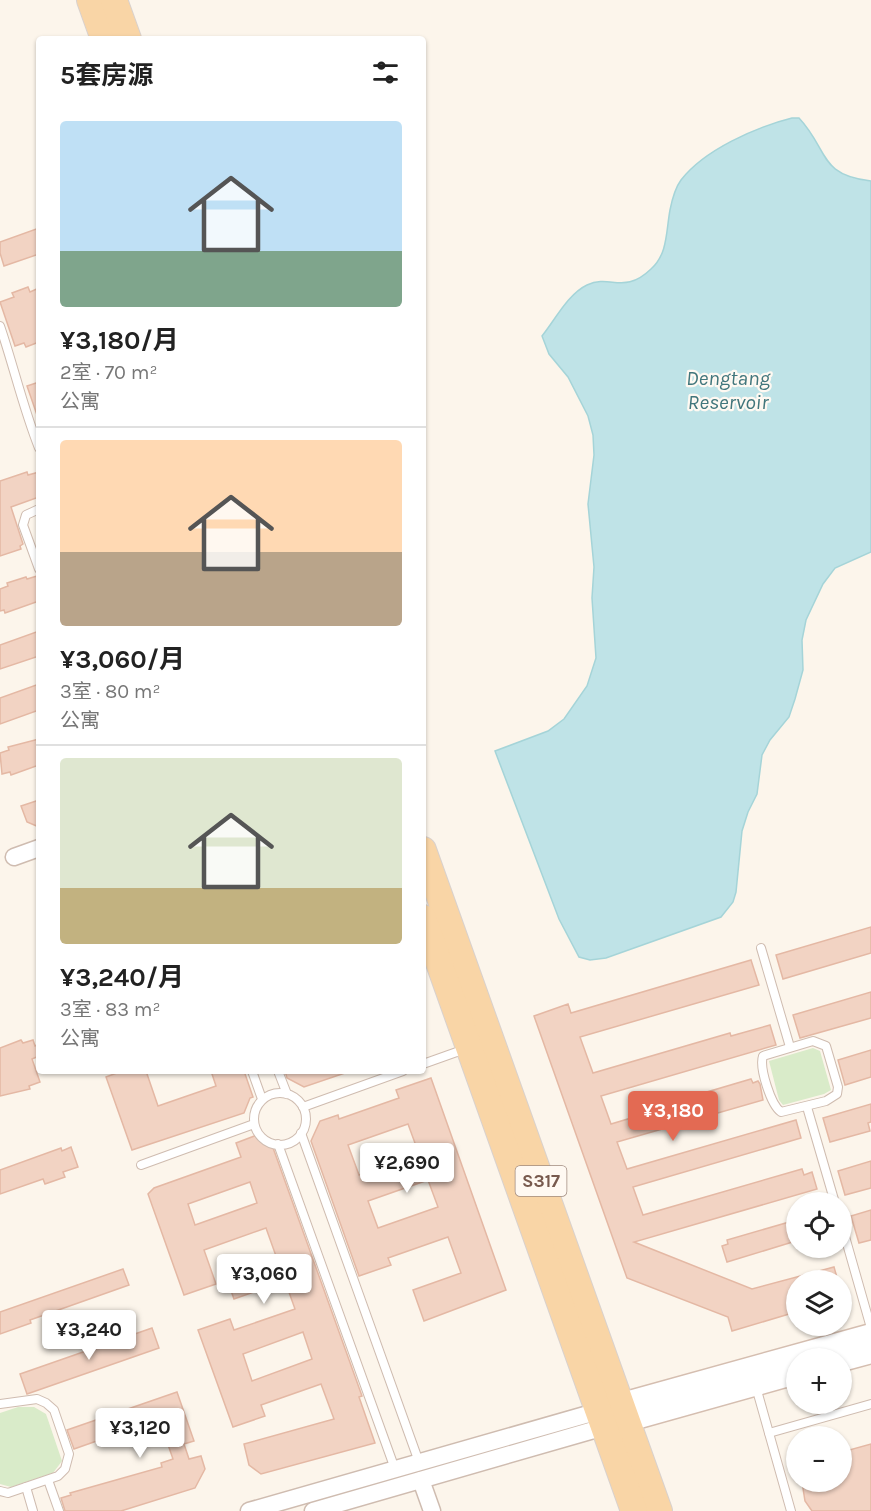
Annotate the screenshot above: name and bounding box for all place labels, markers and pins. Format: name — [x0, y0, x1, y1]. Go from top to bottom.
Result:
pin: ¥3,180 — [624, 1091, 722, 1142]
pin: ¥2,690 — [358, 1143, 456, 1194]
pin: ¥3,060 — [215, 1254, 313, 1305]
pin: ¥3,240 — [40, 1310, 138, 1361]
pin: ¥3,120 — [91, 1408, 189, 1459]

